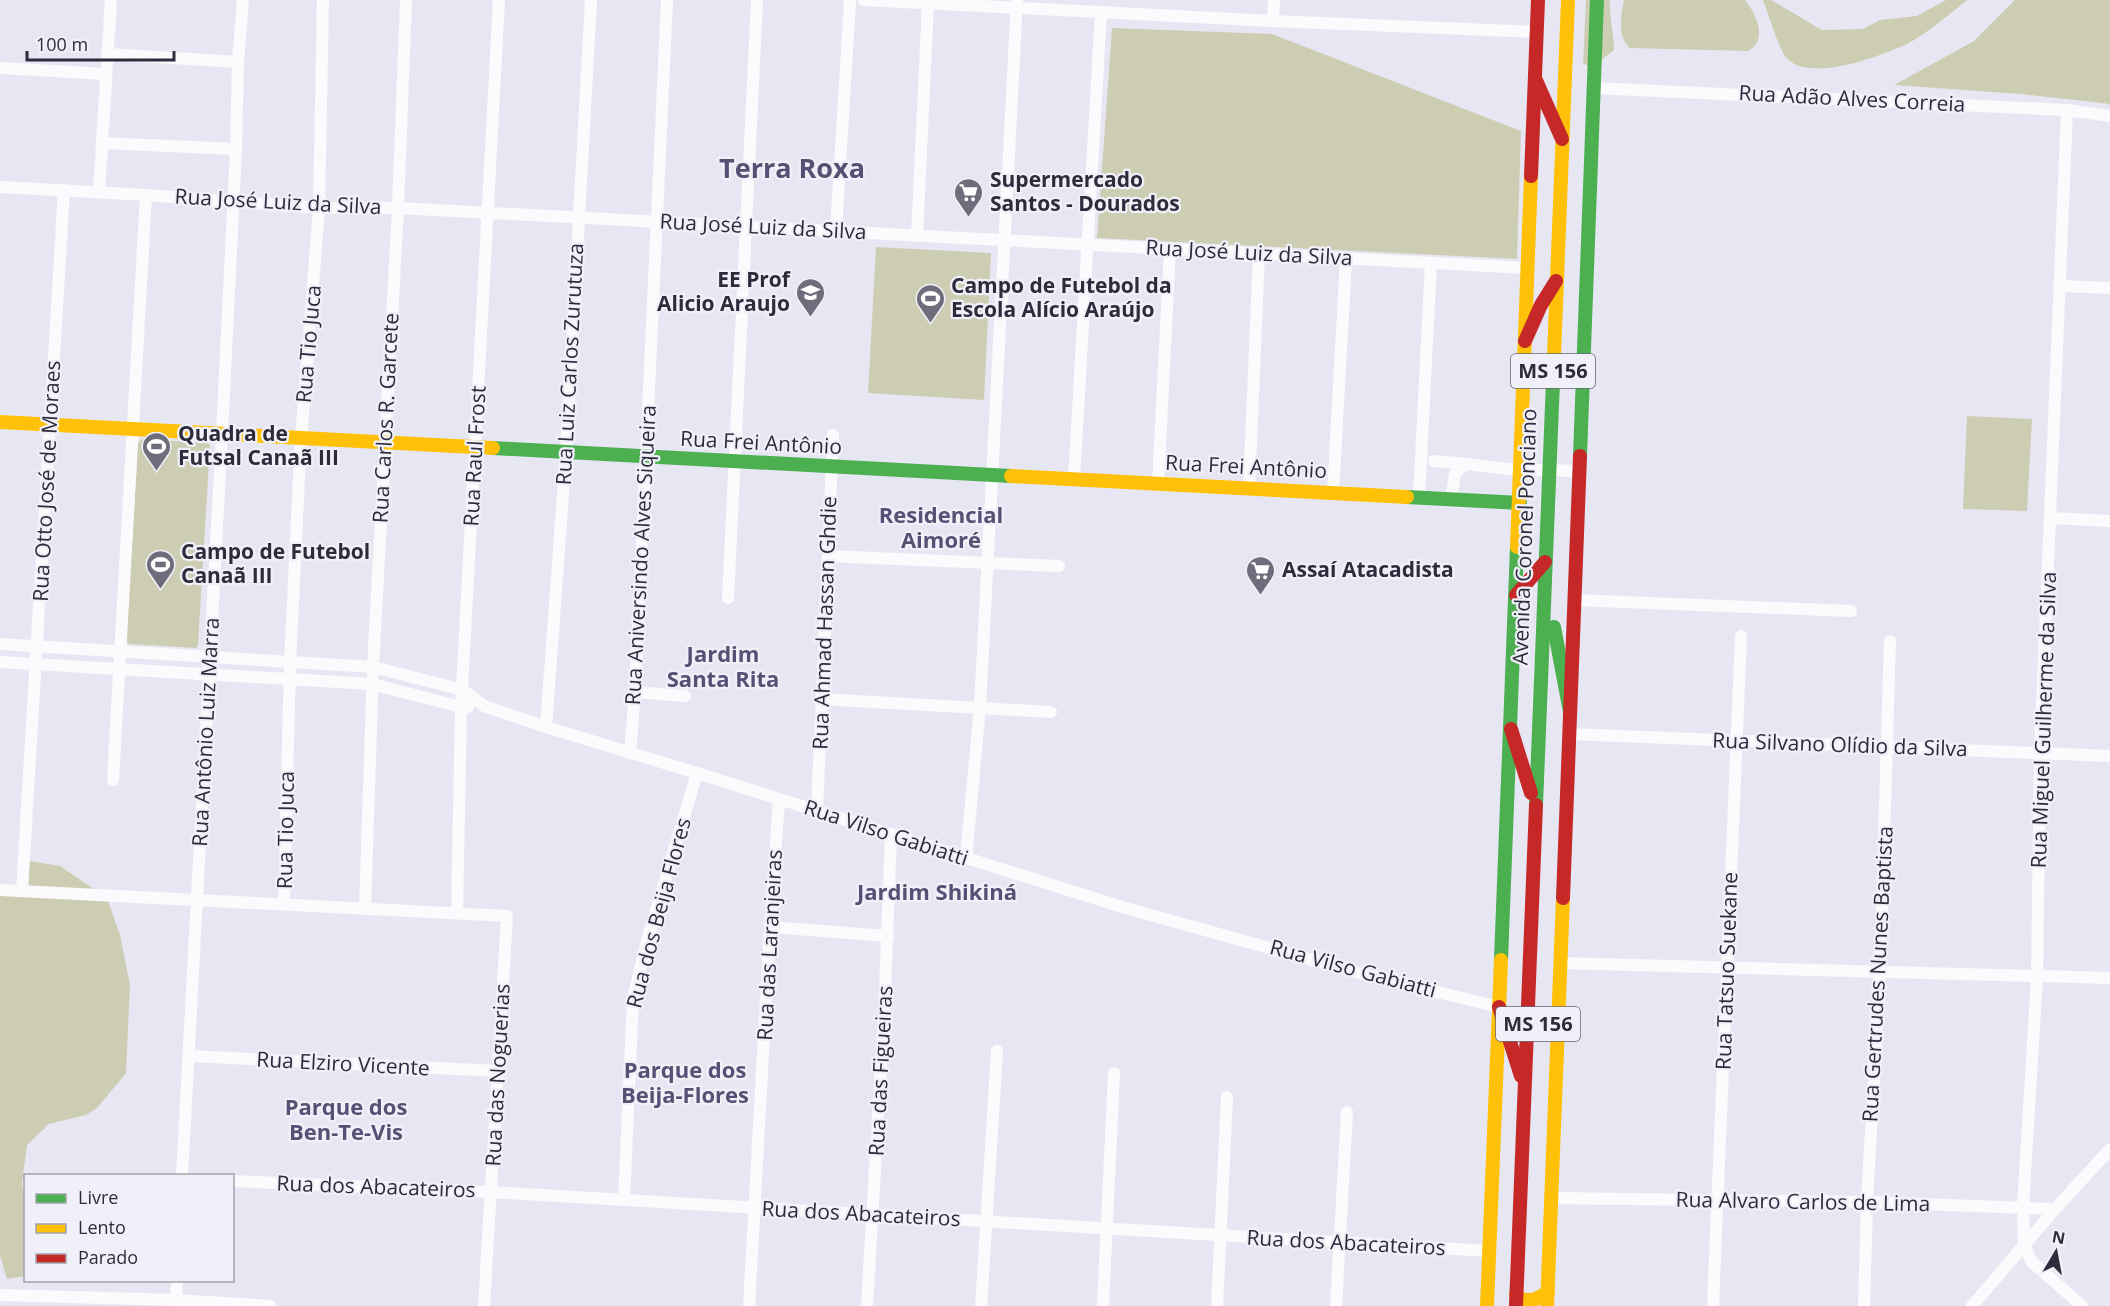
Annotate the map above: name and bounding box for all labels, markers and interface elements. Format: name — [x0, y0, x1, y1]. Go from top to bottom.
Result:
scale bar — [27, 24, 174, 62]
text: 100 m — [36, 32, 88, 56]
street label: Rua Adão Alves Correia — [1738, 78, 1966, 118]
district label: Terra Roxa — [719, 149, 865, 186]
place label: Supermercado Santos - Dourados — [990, 165, 1180, 217]
supermarket icon: Supermercado Santos - Dourados — [953, 176, 985, 218]
street label: Rua José Luiz da Silva — [174, 182, 382, 220]
street label: Rua José Luiz da Silva — [659, 207, 867, 245]
street label: Rua José Luiz da Silva — [1145, 233, 1353, 271]
street label: Rua Luiz Carlos Zurutuza — [549, 242, 589, 486]
place label: EE Prof Alicio Araujo — [657, 265, 792, 317]
place label: Campo de Futebol da Escola Alício Araújo — [951, 271, 1172, 323]
school or university icon: EE Prof Alicio Araujo — [795, 276, 827, 318]
sports icon: Campo de Futebol da Escola Alício Araújo — [914, 282, 946, 324]
street label: Rua Tio Juca — [289, 284, 327, 404]
street label: Rua Carlos R. Garcete — [366, 312, 404, 524]
road number: MS 156 — [1511, 354, 1595, 388]
street label: Rua Otto José de Moraes — [26, 360, 66, 602]
street label: Rua Raul Frost — [456, 385, 492, 527]
street label: Rua Aniversindo Alves Siqueira — [618, 404, 662, 706]
street label: Avenida Coronel Ponciano — [1506, 408, 1542, 666]
place label: Quadra de Futsal Canaã III — [178, 419, 339, 471]
street label: Rua Frei Antônio — [679, 424, 843, 460]
sports icon: Quadra de Futsal Canaã III — [141, 430, 173, 472]
street label: Rua Frei Antônio — [1164, 448, 1328, 484]
street label: Rua Ahmad Hassan Ghdie — [806, 496, 842, 750]
district label: Residencial Aimoré — [879, 499, 1003, 554]
place label: Campo de Futebol Canaã III — [181, 537, 370, 589]
sports icon: Campo de Futebol Canaã III — [144, 548, 176, 590]
supermarket icon: Assaí Atacadista — [1245, 554, 1277, 596]
place label: Assaí Atacadista — [1282, 555, 1454, 583]
street label: Rua Miguel Guilherme da Silva — [2024, 571, 2062, 869]
street label: Rua Antônio Luiz Marra — [185, 617, 225, 847]
district label: Jardim Santa Rita — [667, 638, 779, 693]
street label: Rua Silvano Olídio da Silva — [1712, 726, 1968, 762]
street label: Rua Tio Juca — [270, 771, 300, 889]
street label: Rua Vilso Gabiatti — [801, 792, 972, 872]
street label: Rua dos Beija Flores — [619, 814, 697, 1011]
street label: Rua Gertrudes Nunes Baptista — [1855, 825, 1899, 1123]
street label: Rua das Laranjeiras — [750, 849, 788, 1041]
street label: Rua Tatsuo Suekane — [1709, 871, 1743, 1071]
district label: Jardim Shikiná — [855, 876, 1017, 906]
street label: Rua Vilso Gabiatti — [1267, 932, 1440, 1004]
street label: Rua das Noguerias — [478, 983, 516, 1167]
street label: Rua das Figueiras — [862, 985, 898, 1157]
road number: MS 156 — [1496, 1007, 1580, 1041]
street label: Rua Elziro Vicente — [256, 1044, 430, 1082]
district label: Parque dos Beija-Flores — [621, 1054, 749, 1109]
district label: Parque dos Ben-Te-Vis — [285, 1091, 407, 1146]
street label: Rua dos Abacateiros — [276, 1169, 476, 1203]
legend — [24, 1174, 234, 1282]
text: Livre — [78, 1185, 118, 1209]
street label: Rua Alvaro Carlos de Lima — [1675, 1185, 1931, 1217]
street label: Rua dos Abacateiros — [761, 1194, 961, 1232]
text: Lento — [78, 1215, 126, 1239]
north arrow — [2026, 1222, 2086, 1282]
street label: Rua dos Abacateiros — [1246, 1223, 1446, 1261]
text: N — [2050, 1225, 2067, 1249]
text: Parado — [78, 1245, 138, 1269]

